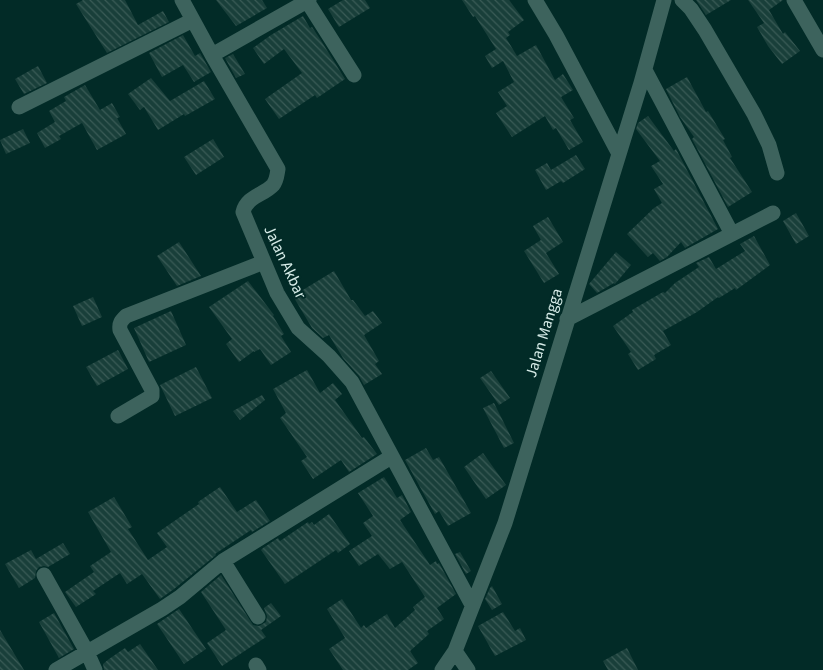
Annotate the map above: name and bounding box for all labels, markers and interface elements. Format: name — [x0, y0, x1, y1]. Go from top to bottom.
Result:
street label: Jalan Akbar — [258, 222, 312, 303]
street label: Jalan Mangga — [520, 286, 568, 380]

